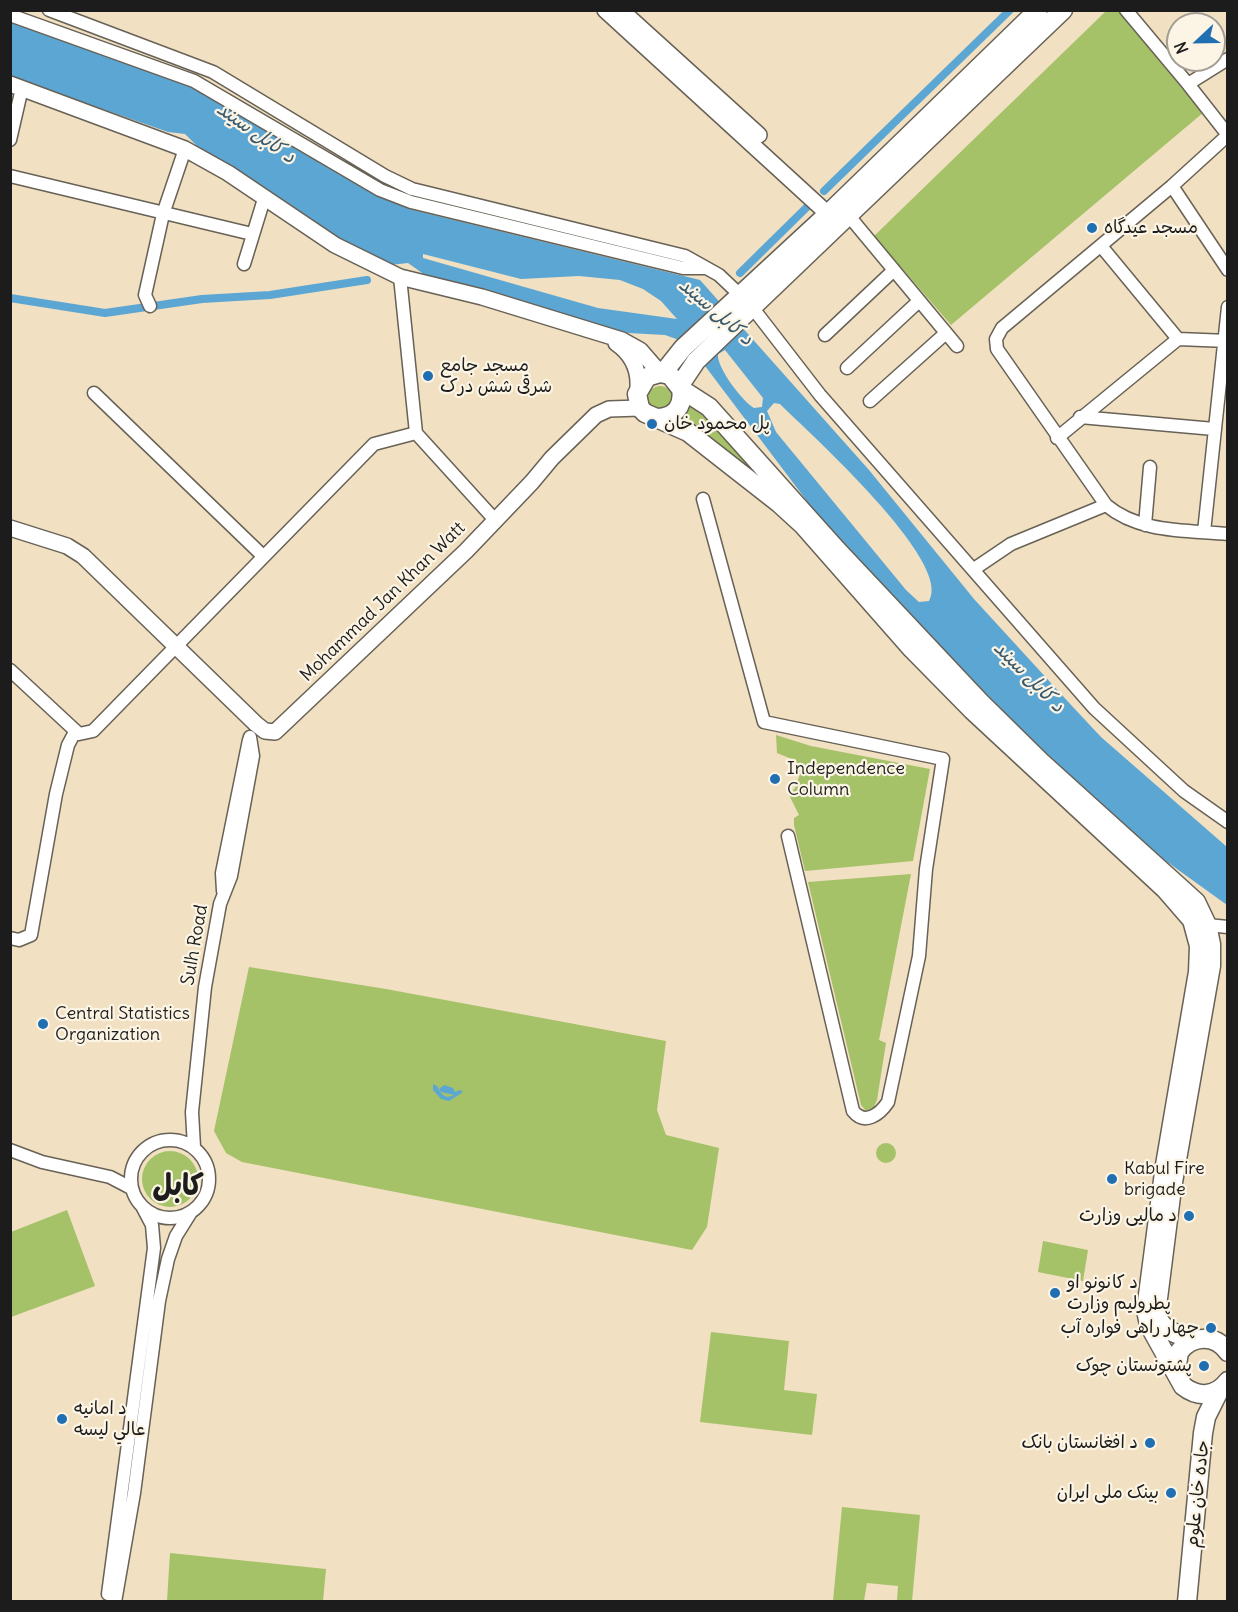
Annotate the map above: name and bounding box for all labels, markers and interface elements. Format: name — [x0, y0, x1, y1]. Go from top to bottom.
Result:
north arrow — [1166, 12, 1226, 72]
text: N — [1170, 39, 1193, 57]
water label: د کابل سيند — [212, 97, 300, 169]
place label: مسجد عیدگاه — [1104, 217, 1198, 239]
marker: مسجد عیدگاه — [1085, 221, 1099, 235]
water label: د کابل سيند — [674, 273, 758, 351]
place label: مسجد جامع شرقی شش درک — [440, 355, 552, 398]
marker: مسجد جامع شرقی شش درک — [421, 369, 435, 383]
place label: پل محمود خان — [664, 413, 770, 435]
marker: پل محمود خان — [645, 417, 659, 431]
street label: Mohammad Jan Khan Watt — [296, 518, 470, 686]
water label: د کابل سيند — [988, 636, 1070, 718]
place label: Independence Column — [787, 758, 905, 800]
marker: Independence Column — [768, 772, 782, 786]
street label: Sulh Road — [177, 903, 213, 987]
place label: Central Statistics Organization — [55, 1003, 190, 1046]
marker: Central Statistics Organization — [36, 1017, 50, 1031]
place label: Kabul Fire brigade — [1124, 1158, 1205, 1200]
district label: کابل — [152, 1168, 204, 1204]
marker: Kabul Fire brigade — [1105, 1172, 1119, 1186]
place label: د مالیی وزارت — [1079, 1205, 1177, 1227]
marker: د مالیی وزارت — [1182, 1209, 1196, 1223]
place label: د کانونو او پطرولیم وزارت — [1067, 1272, 1171, 1314]
marker: د کانونو او پطرولیم وزارت — [1048, 1286, 1062, 1300]
place label: چهار راهی فواره آب — [1060, 1317, 1199, 1339]
marker: چهار راهی فواره آب — [1204, 1321, 1218, 1335]
place label: پشتونستان چوک — [1076, 1355, 1192, 1377]
marker: پشتونستان چوک — [1197, 1359, 1211, 1373]
place label: د امانیه عالي لیسه — [74, 1398, 145, 1440]
marker: د امانیه عالي لیسه — [55, 1412, 69, 1426]
place label: د افغانستان بانک — [1022, 1432, 1138, 1454]
marker: د افغانستان بانک — [1143, 1436, 1157, 1450]
street label: جادہ خان علوم — [1182, 1439, 1214, 1549]
place label: بینک ملی ایران — [1057, 1482, 1159, 1504]
marker: بینک ملی ایران — [1164, 1486, 1178, 1500]

